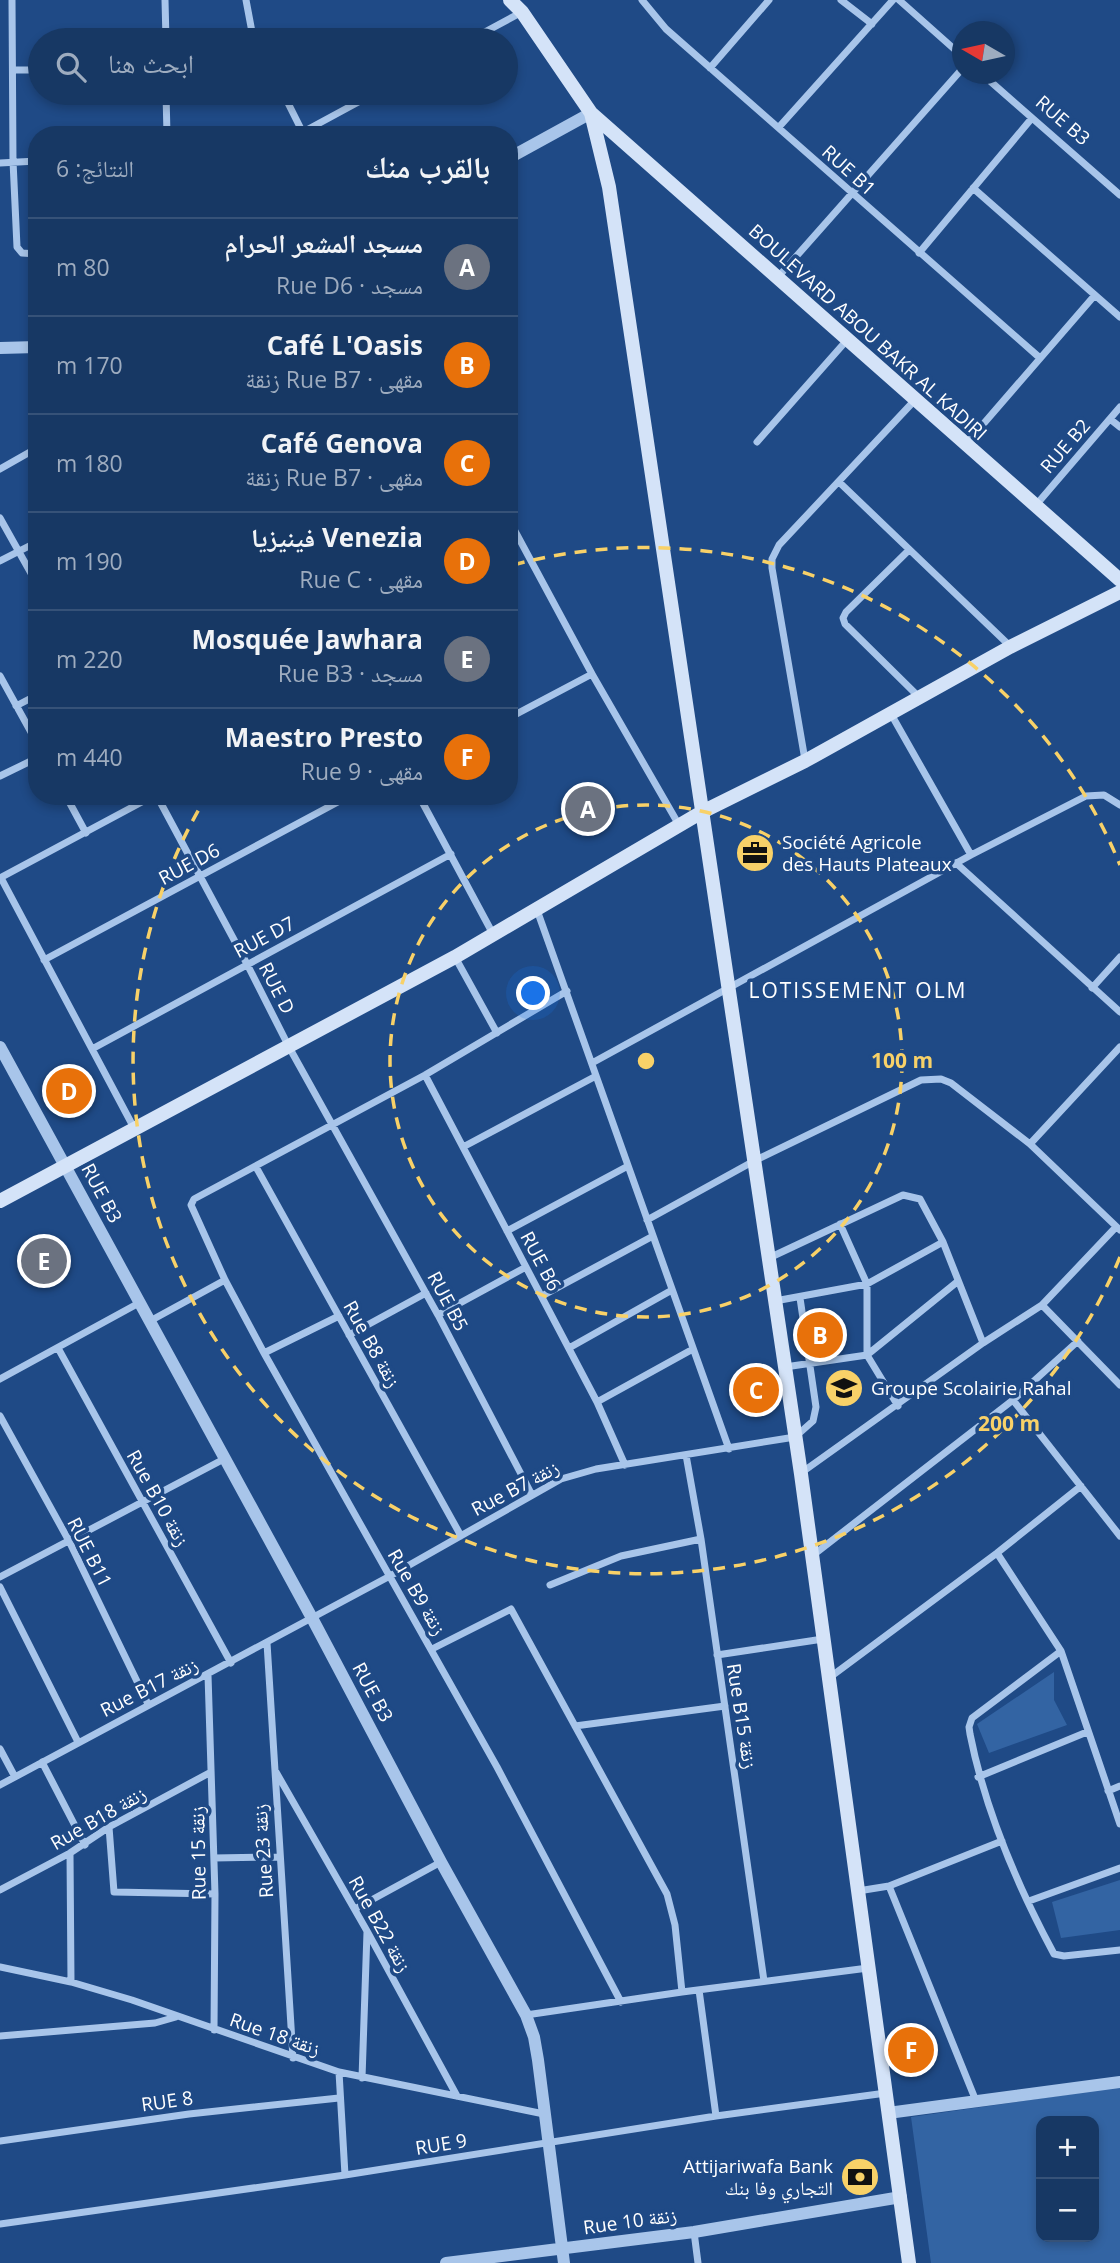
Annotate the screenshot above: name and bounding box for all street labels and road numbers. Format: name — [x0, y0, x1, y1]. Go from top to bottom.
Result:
street label: RUE B3 — [1030, 89, 1096, 151]
street label: RUE B1 — [816, 139, 882, 201]
street label: BOULEVARD ABOU BAKR AL KADIRI — [743, 218, 993, 446]
street label: RUE B2 — [1034, 413, 1096, 479]
street label: RUE D6 — [154, 837, 224, 891]
street label: RUE D7 — [229, 910, 299, 964]
street label: RUE D — [253, 958, 301, 1018]
street label: RUE B3 — [75, 1159, 129, 1227]
street label: RUE B6 — [514, 1227, 568, 1295]
street label: RUE B5 — [421, 1267, 475, 1335]
street label: Rue B8 زنقة — [337, 1296, 407, 1392]
street label: Rue B10 زنقة — [121, 1445, 195, 1551]
street label: Rue B7 زنقة — [467, 1454, 563, 1522]
street label: RUE B11 — [61, 1513, 119, 1591]
street label: Rue B9 زنقة — [382, 1544, 452, 1640]
street label: Rue B17 زنقة — [96, 1651, 202, 1723]
street label: RUE B3 — [346, 1658, 400, 1726]
street label: Rue B15 زنقة — [721, 1661, 763, 1771]
street label: Rue B18 زنقة — [45, 1780, 151, 1856]
street label: Rue 23 زنقة — [247, 1803, 279, 1899]
street label: Rue 15 زنقة — [184, 1806, 212, 1900]
street label: Rue B22 زنقة — [343, 1871, 417, 1977]
street label: Rue 18 زنقة — [226, 2006, 324, 2062]
street label: RUE 8 — [139, 2085, 195, 2117]
street label: RUE 9 — [413, 2127, 469, 2161]
street label: Rue 10 زنقة — [582, 2202, 678, 2240]

